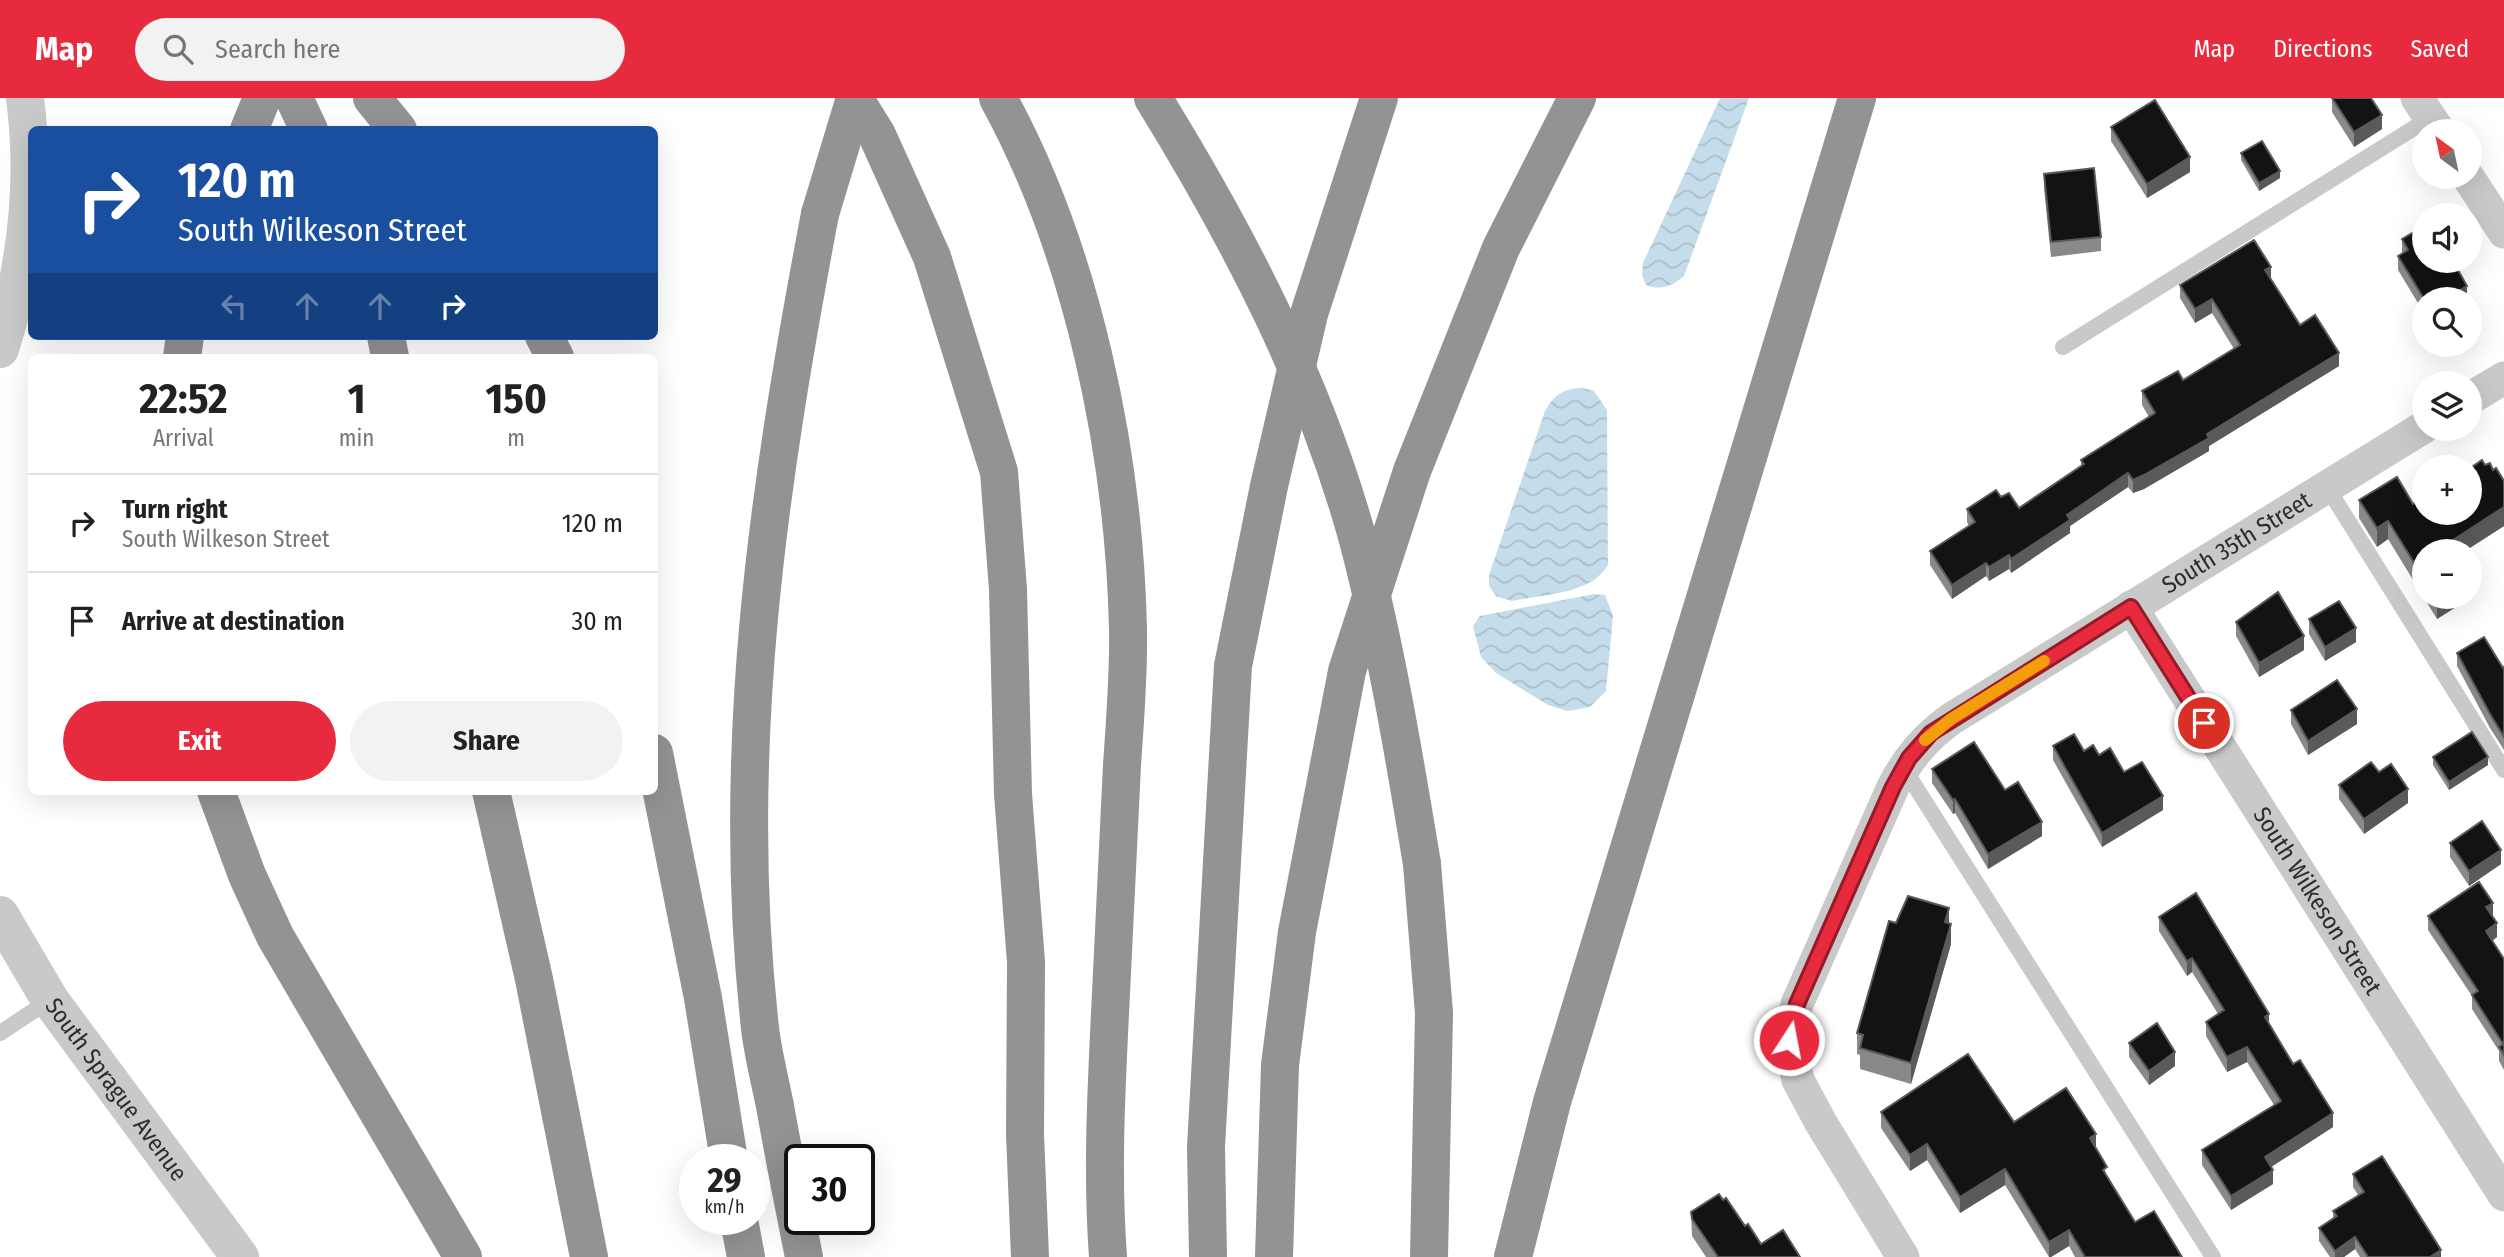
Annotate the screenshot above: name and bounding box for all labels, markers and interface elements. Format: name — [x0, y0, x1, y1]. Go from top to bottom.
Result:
search box — [135, 18, 625, 81]
text: Map — [35, 29, 93, 69]
icon: search — [159, 30, 197, 68]
text: Search here — [215, 34, 340, 65]
text: Map — [2194, 35, 2235, 63]
text: Directions — [2273, 35, 2372, 63]
text: Saved — [2410, 35, 2469, 63]
north arrow — [2412, 119, 2482, 189]
map controls — [2412, 119, 2482, 609]
text: 120 m — [178, 151, 296, 210]
icon: right — [63, 154, 154, 245]
button: sound — [2412, 203, 2482, 273]
text: South Wilkeson Street — [178, 211, 467, 249]
icon: left — [215, 287, 253, 325]
icon: ahead — [288, 287, 326, 325]
icon: ahead — [361, 287, 399, 325]
icon: right — [434, 287, 472, 325]
button: search — [2412, 287, 2482, 357]
button: layers — [2412, 371, 2482, 441]
text: 22:52 — [139, 374, 228, 424]
text: 1 — [348, 374, 365, 424]
text: 150 — [486, 374, 547, 424]
text: Arrival — [153, 424, 214, 452]
text: min — [339, 424, 374, 452]
text: m — [507, 424, 525, 452]
button: + — [2412, 455, 2482, 525]
street label: South 35th Street — [2157, 486, 2317, 599]
text: Turn right — [122, 494, 228, 525]
icon: right — [63, 504, 101, 542]
text: 120 m — [562, 508, 623, 539]
text: South Wilkeson Street — [122, 525, 330, 553]
button: − — [2412, 539, 2482, 609]
icon: arrive — [63, 602, 101, 640]
text: Arrive at destination — [122, 606, 345, 637]
text: 30 m — [572, 606, 623, 637]
pin — [2174, 693, 2234, 753]
button: Exit — [63, 701, 336, 781]
button: Share — [350, 701, 623, 781]
icon: arrive — [2185, 704, 2223, 742]
street label: South Wilkeson Street — [2248, 802, 2387, 1000]
street label: South Sprague Avenue — [39, 993, 193, 1186]
position arrow — [1752, 1003, 1826, 1077]
speed limit sign: 30 — [784, 1144, 875, 1235]
text: 29 — [707, 1159, 742, 1201]
text: km/h — [704, 1196, 745, 1218]

